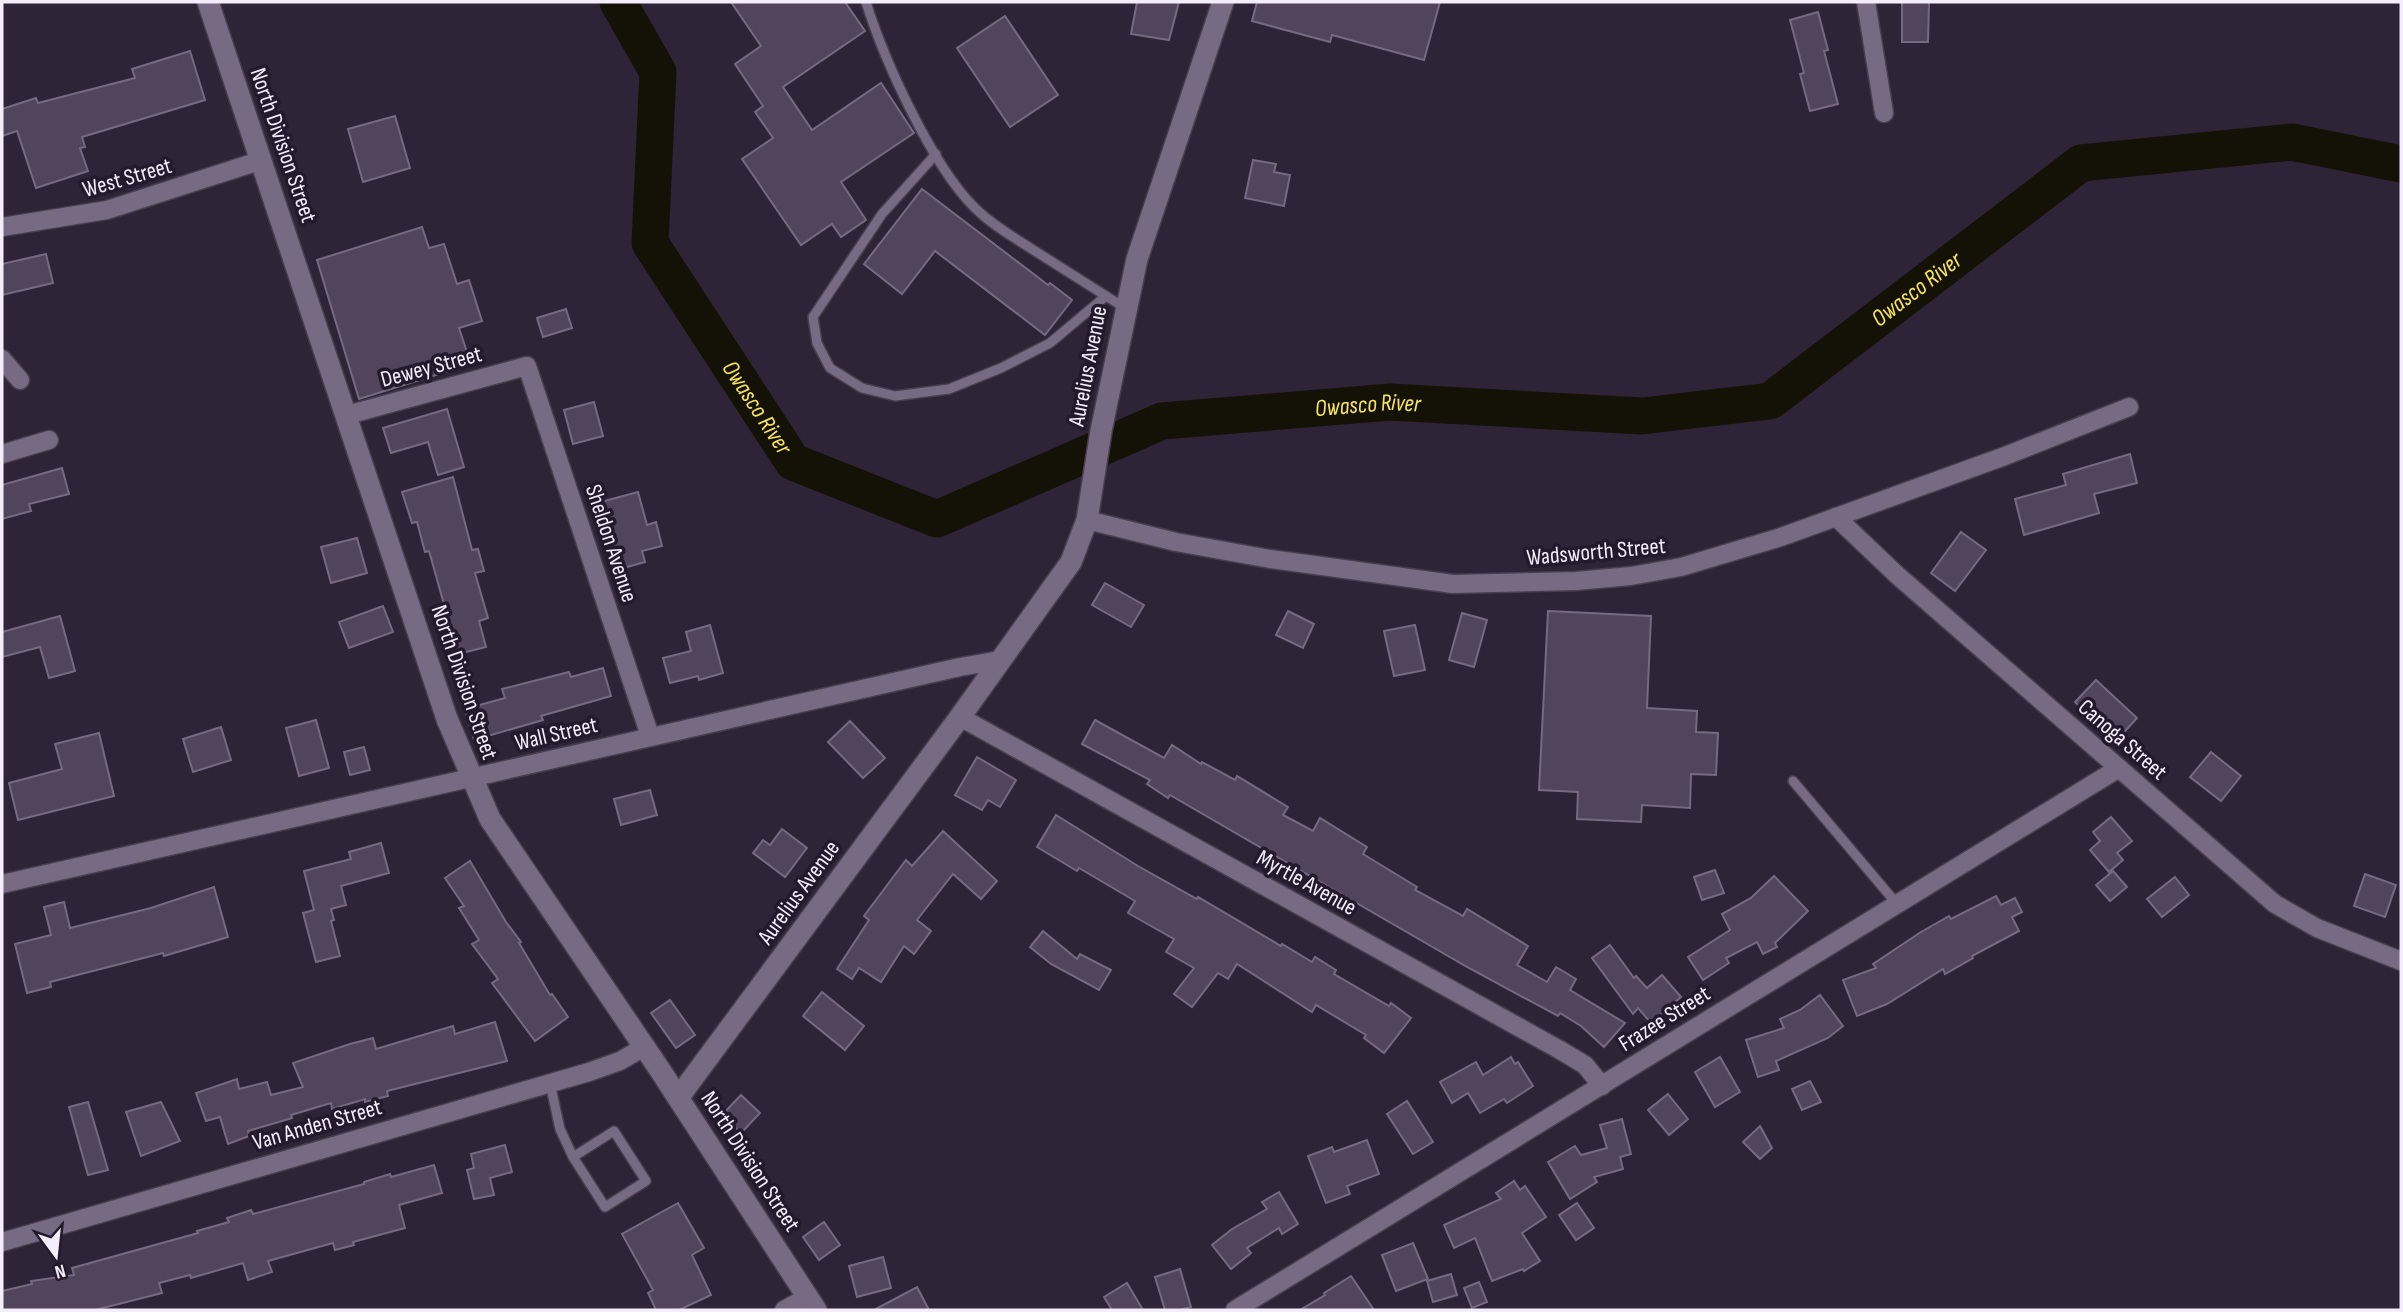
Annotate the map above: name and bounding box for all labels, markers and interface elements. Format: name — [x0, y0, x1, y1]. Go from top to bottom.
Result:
street label: North Division Street — [244, 64, 323, 226]
street label: West Street — [80, 152, 175, 204]
water label: Owasco River — [1866, 245, 1969, 333]
street label: Aurelius Avenue — [1062, 304, 1113, 430]
street label: Dewey Street — [378, 340, 485, 394]
water label: Owasco River — [716, 355, 799, 461]
water label: Owasco River — [1314, 388, 1423, 423]
street label: Sheldon Avenue — [579, 481, 643, 606]
street label: Wadsworth Street — [1525, 532, 1667, 572]
street label: North Division Street — [425, 601, 504, 763]
street label: Canoga Street — [2072, 693, 2173, 786]
street label: Wall Street — [512, 711, 600, 757]
street label: Aurelius Avenue — [751, 835, 846, 951]
street label: Myrtle Avenue — [1252, 844, 1361, 922]
street label: Frazee Street — [1614, 980, 1715, 1058]
street label: North Division Street — [694, 1086, 806, 1237]
street label: Van Anden Street — [249, 1093, 385, 1157]
north arrow — [21, 1221, 91, 1291]
text: N — [52, 1259, 68, 1283]

